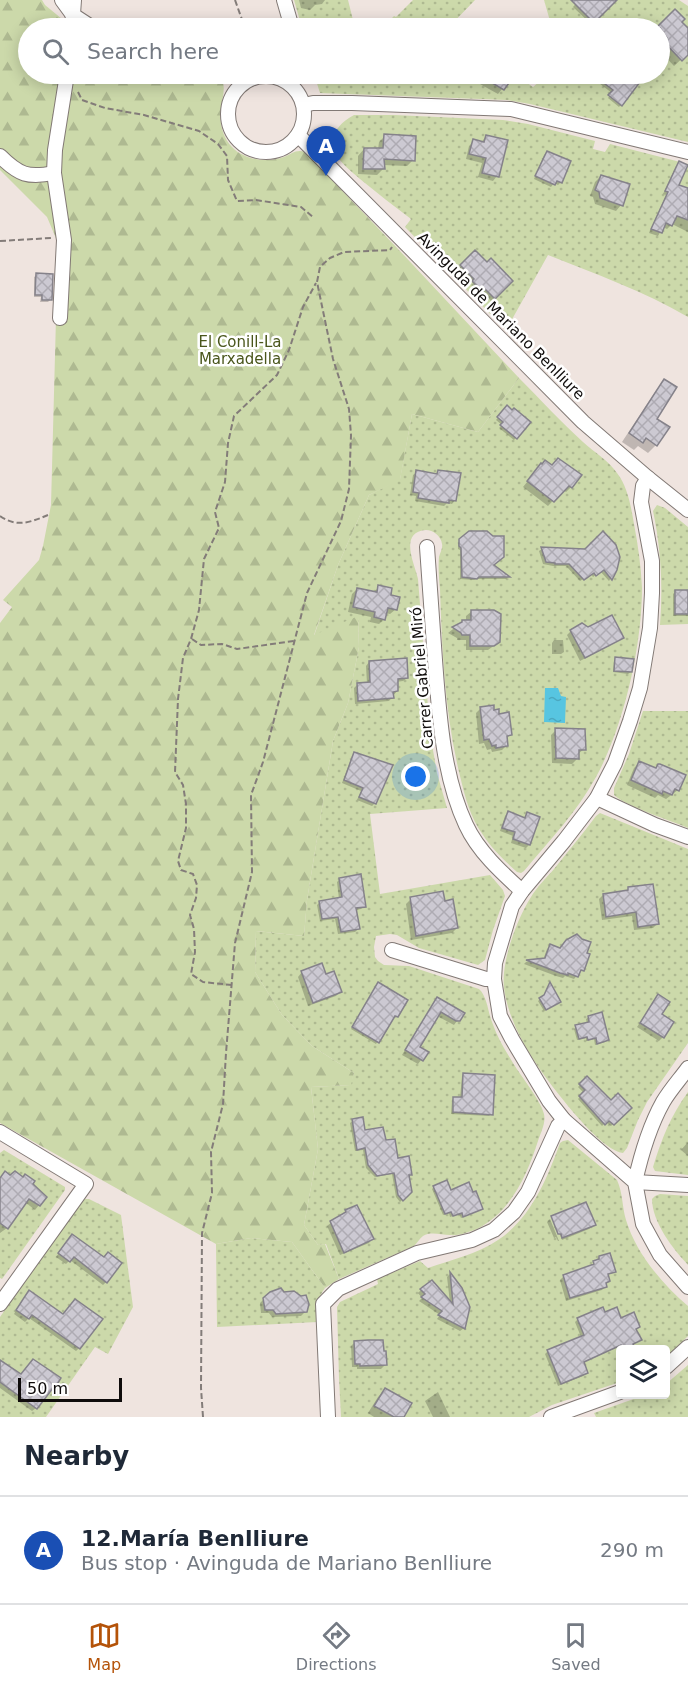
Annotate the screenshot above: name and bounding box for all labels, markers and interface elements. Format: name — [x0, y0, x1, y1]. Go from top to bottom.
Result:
search box — [18, 18, 670, 84]
icon: search — [39, 35, 72, 68]
text: Search here — [87, 39, 219, 64]
pin: A — [306, 126, 346, 176]
street label: Avinguda de Mariano Benlliure — [414, 229, 588, 403]
park label: El Conill-La Marxadella — [198, 333, 282, 368]
street label: Carrer Gabriel Miró — [407, 606, 437, 750]
your location — [401, 762, 430, 791]
map controls — [616, 1345, 670, 1399]
button: layers — [616, 1345, 670, 1399]
scale bar — [18, 1375, 122, 1402]
text: 50 m — [27, 1379, 68, 1398]
text: Nearby — [24, 1441, 129, 1471]
text: 12.María Benlliure — [81, 1526, 309, 1551]
text: A — [36, 1538, 51, 1562]
text: 290 m — [600, 1538, 664, 1562]
text: Bus stop · Avinguda de Mariano Benlliure — [81, 1551, 492, 1575]
tab: Map — [87, 1619, 121, 1674]
tab: Directions — [296, 1619, 376, 1674]
tab: Saved — [551, 1619, 601, 1674]

